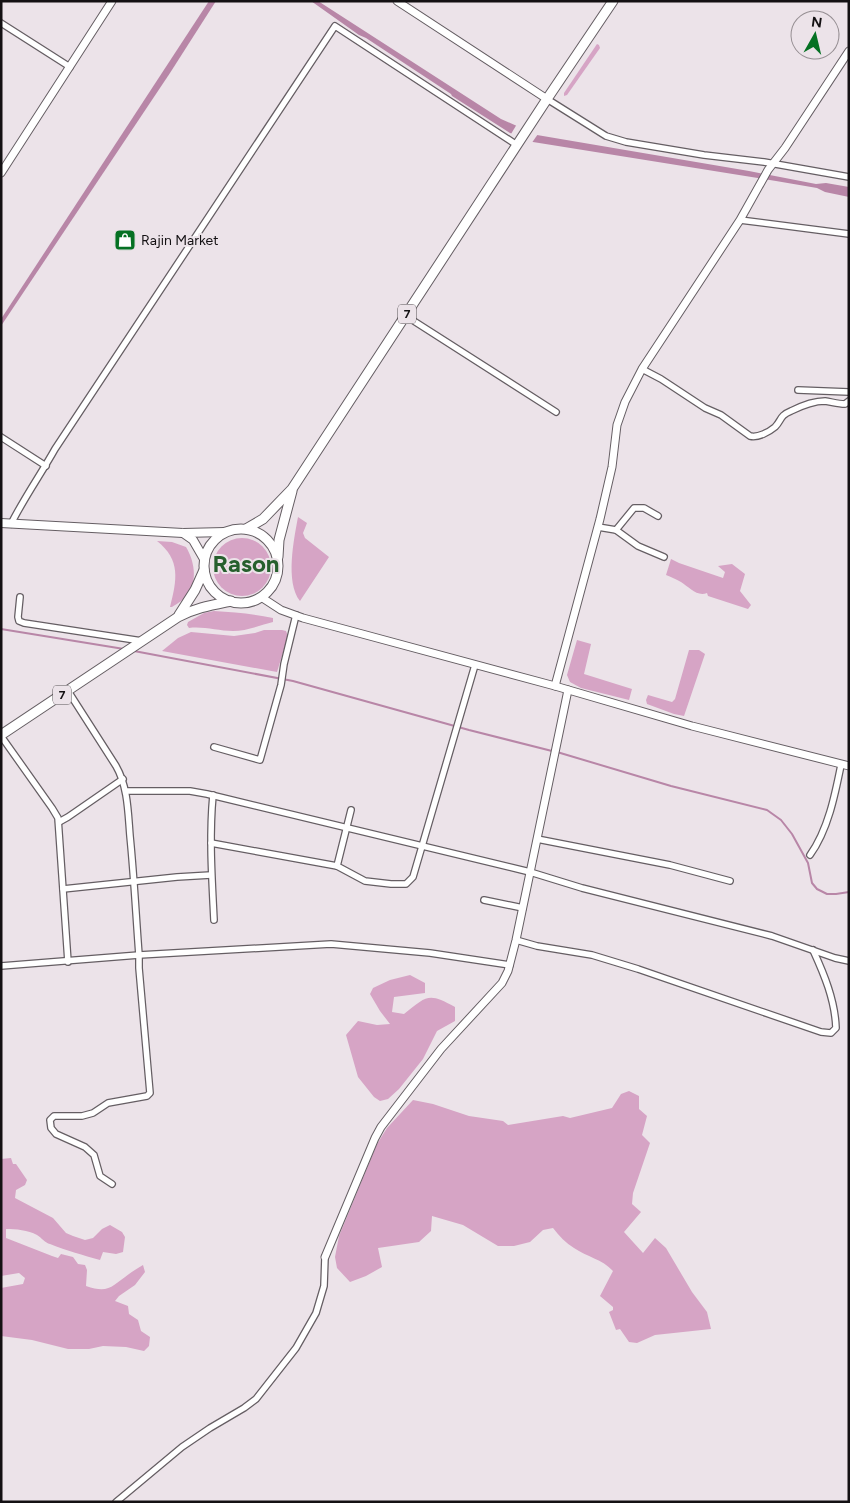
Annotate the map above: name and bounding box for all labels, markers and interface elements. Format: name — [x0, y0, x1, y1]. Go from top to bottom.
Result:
north arrow — [790, 10, 840, 60]
text: N — [810, 13, 823, 32]
shop icon: Rajin Market — [113, 228, 137, 252]
place label: Rajin Market — [141, 232, 218, 249]
road number: 7 — [398, 304, 416, 324]
district label: Rason — [212, 549, 280, 578]
road number: 7 — [53, 686, 71, 704]

